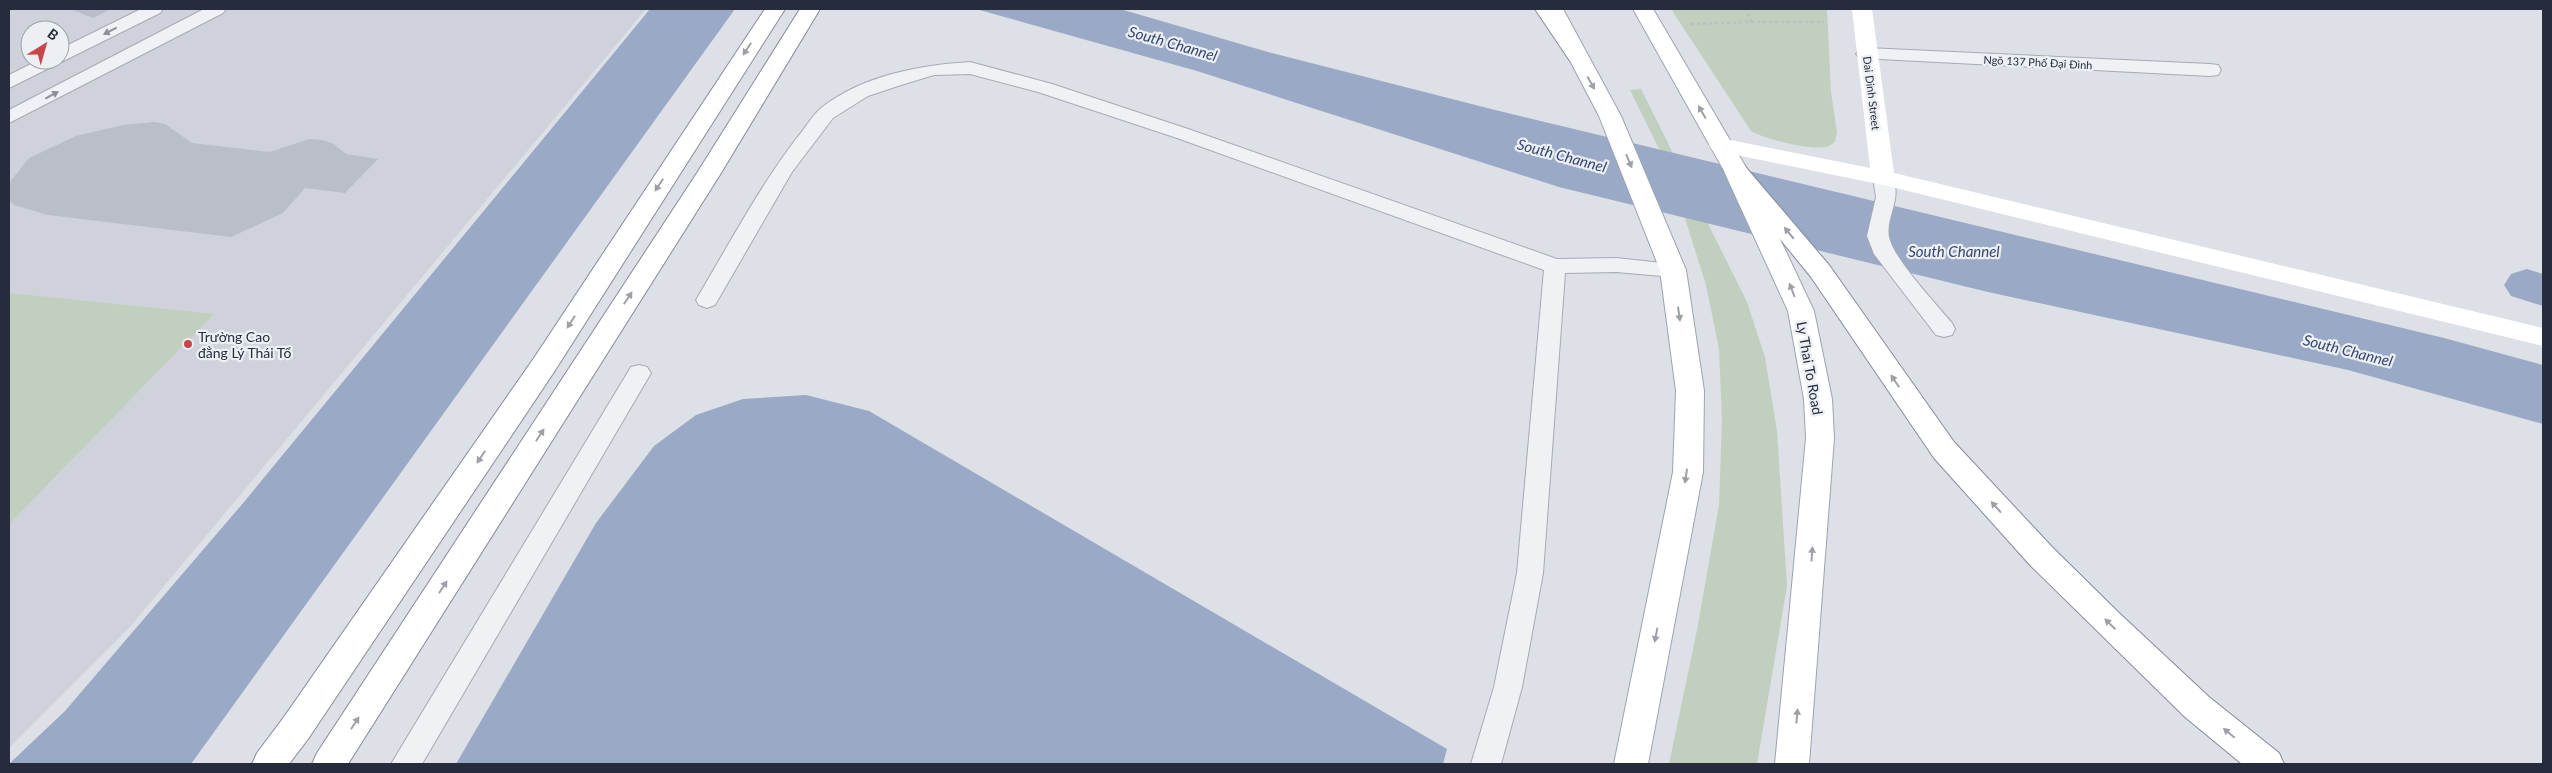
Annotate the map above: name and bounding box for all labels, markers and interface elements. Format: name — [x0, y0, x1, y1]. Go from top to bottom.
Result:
north arrow — [20, 20, 70, 70]
water label: South Channel — [1127, 22, 1220, 64]
text: B — [44, 25, 62, 44]
one-way arrow — [103, 27, 117, 35]
one-way arrow — [742, 42, 752, 55]
street label: Ngõ 137 Phố Đại Đình — [1983, 53, 2093, 71]
street label: Dai Dinh Street — [1861, 55, 1883, 131]
one-way arrow — [1587, 77, 1596, 90]
one-way arrow — [45, 91, 59, 99]
one-way arrow — [1697, 106, 1706, 119]
water label: South Channel — [1515, 134, 1609, 176]
one-way arrow — [1625, 154, 1633, 168]
one-way arrow — [655, 179, 664, 192]
one-way arrow — [1783, 227, 1794, 240]
water label: South Channel — [1908, 242, 2000, 260]
one-way arrow — [1788, 283, 1796, 297]
one-way arrow — [623, 292, 633, 305]
one-way arrow — [1675, 307, 1683, 323]
one-way arrow — [567, 316, 576, 329]
street label: Ly Thai To Road — [1793, 320, 1827, 416]
place label: Trường Cao đẳng Lý Thái Tổ — [198, 328, 292, 361]
water label: South Channel — [2301, 330, 2395, 370]
marker: Trường Cao đẳng Lý Thái Tổ — [182, 338, 194, 350]
one-way arrow — [1890, 374, 1900, 388]
one-way arrow — [536, 428, 545, 442]
one-way arrow — [476, 450, 486, 464]
one-way arrow — [1682, 468, 1690, 484]
one-way arrow — [1990, 502, 2002, 514]
one-way arrow — [1808, 546, 1816, 562]
one-way arrow — [438, 580, 448, 593]
one-way arrow — [2104, 618, 2116, 630]
one-way arrow — [1651, 628, 1659, 644]
one-way arrow — [1793, 707, 1801, 723]
one-way arrow — [350, 717, 360, 730]
one-way arrow — [2223, 728, 2236, 739]

